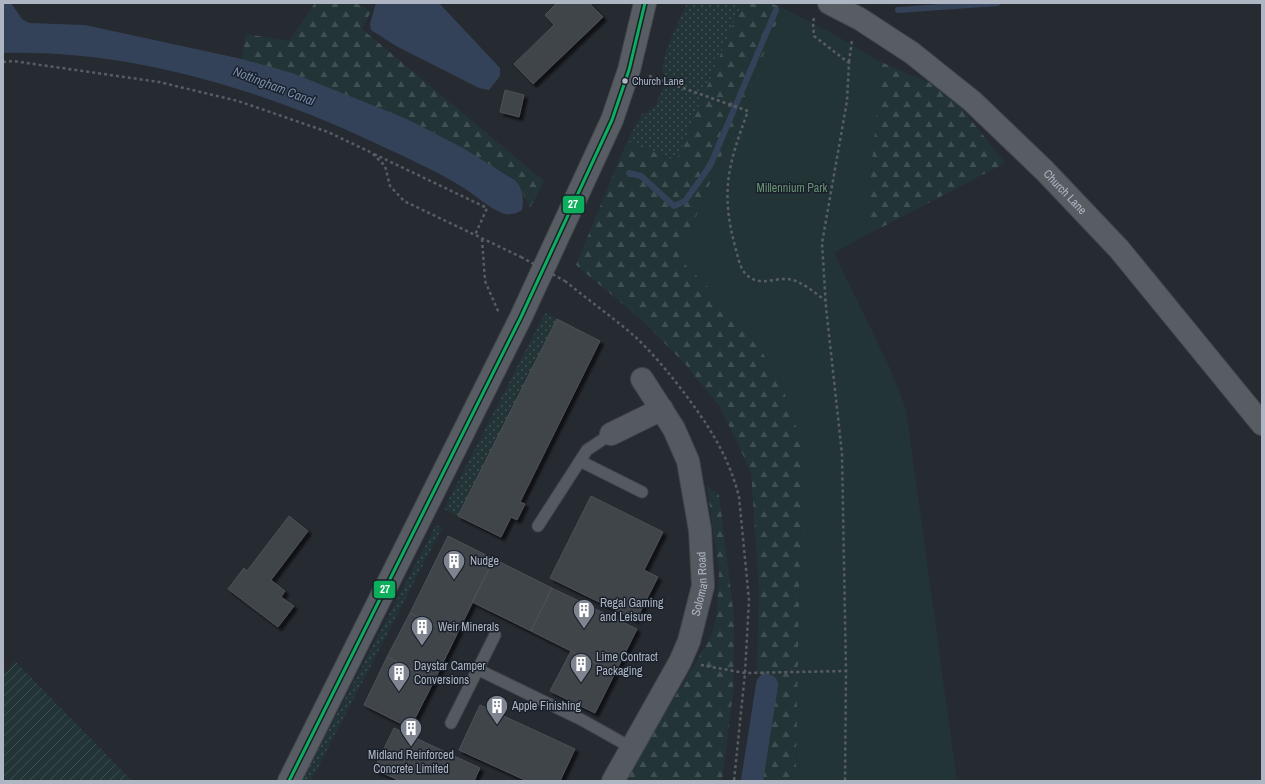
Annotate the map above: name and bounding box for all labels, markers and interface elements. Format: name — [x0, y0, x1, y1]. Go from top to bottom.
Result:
water label: Nottingham Canal — [231, 63, 318, 110]
place label: Church Lane — [632, 74, 684, 88]
marker: Church Lane — [620, 76, 630, 86]
street label: Church Lane — [1040, 166, 1090, 218]
park label: Millennium Park — [756, 180, 828, 196]
line badge: 27 — [562, 195, 585, 214]
text: 27 — [568, 197, 578, 211]
building icon: Nudge — [441, 548, 467, 581]
street label: Soloman Road — [688, 551, 712, 618]
place label: Nudge — [470, 553, 499, 569]
line badge: 27 — [373, 580, 396, 599]
text: 27 — [380, 582, 390, 596]
place label: Regal Gaming and Leisure — [600, 595, 664, 625]
building icon: Regal Gaming and Leisure — [571, 597, 597, 630]
building icon: Weir Minerals — [409, 614, 435, 647]
place label: Weir Minerals — [438, 619, 499, 635]
place label: Lime Contract Packaging — [596, 649, 658, 679]
building icon: Lime Contract Packaging — [568, 651, 594, 684]
place label: Daystar Camper Conversions — [414, 658, 486, 688]
building icon: Daystar Camper Conversions — [386, 660, 412, 693]
building icon: Apple Finishing — [484, 693, 510, 726]
place label: Apple Finishing — [511, 698, 581, 714]
building icon: Midland Reinforced Concrete Limited — [398, 715, 424, 748]
place label: Midland Reinforced Concrete Limited — [368, 747, 454, 777]

